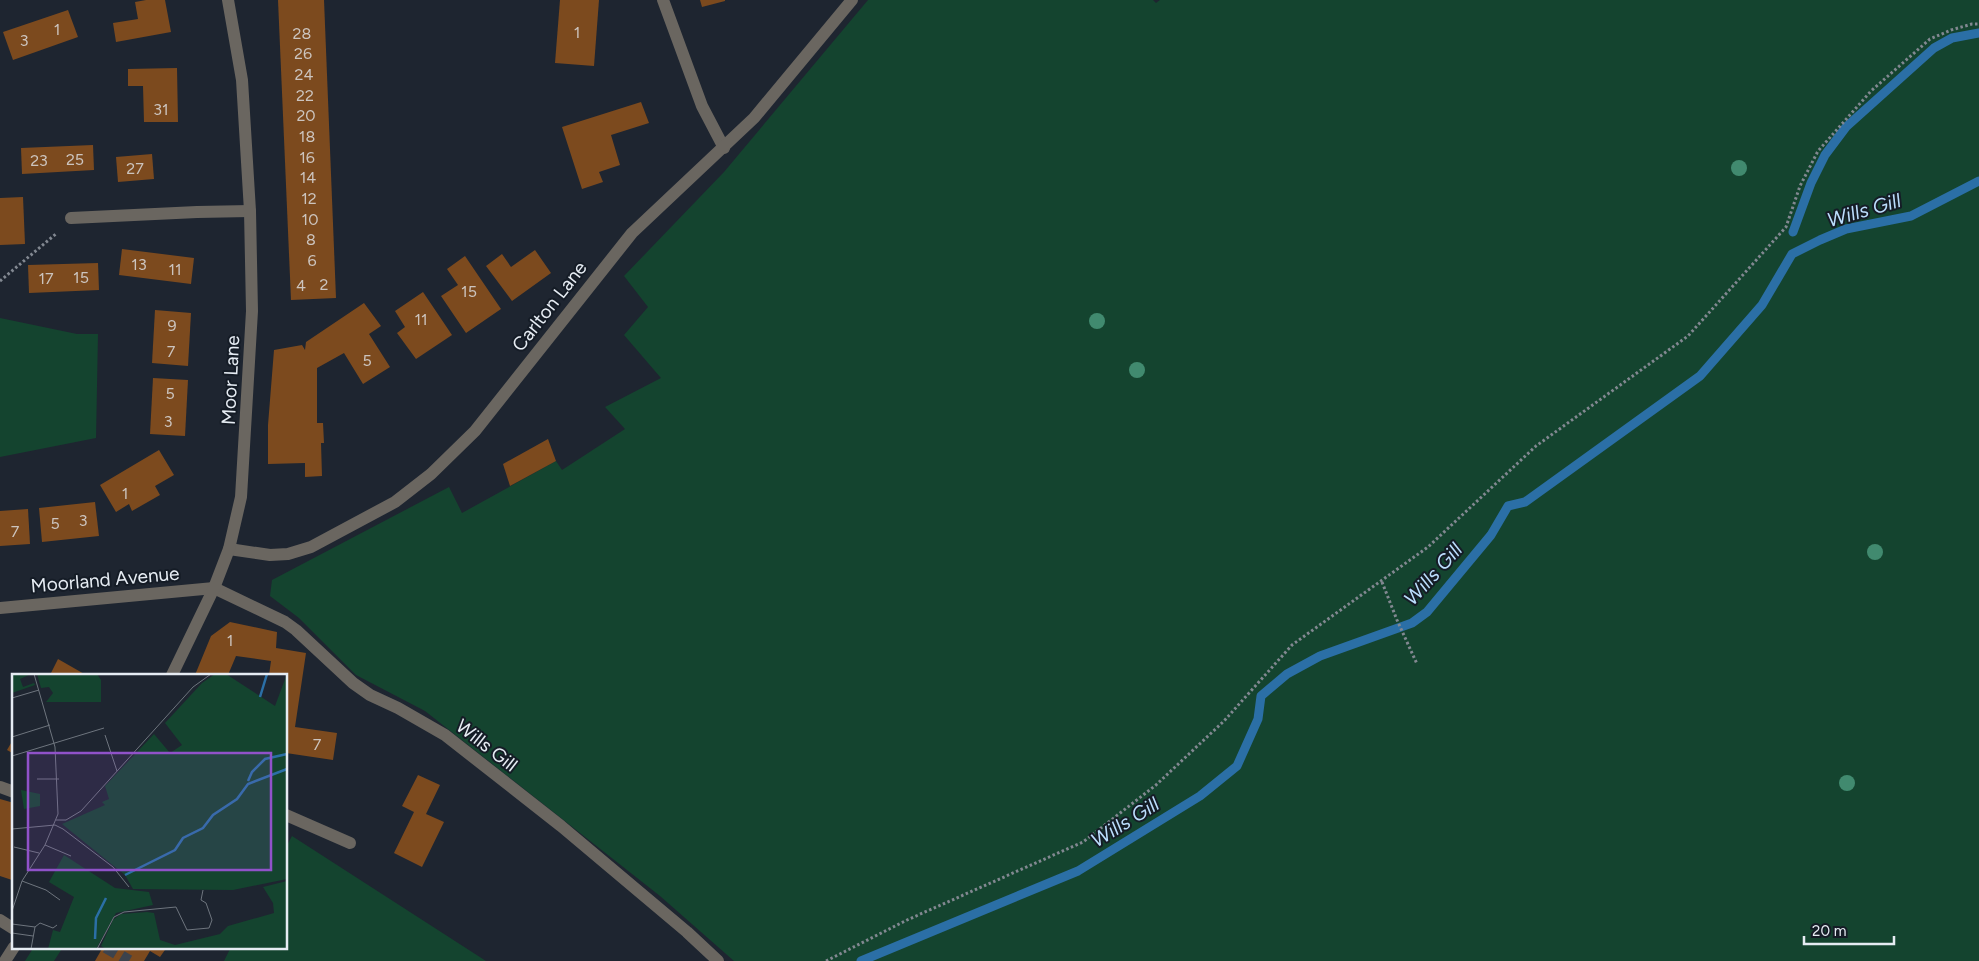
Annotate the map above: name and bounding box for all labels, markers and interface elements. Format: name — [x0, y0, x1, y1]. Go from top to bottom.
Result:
house number: 1 — [54, 20, 60, 39]
house number: 1 — [574, 23, 580, 42]
house number: 28 — [293, 24, 311, 43]
house number: 3 — [20, 31, 28, 50]
house number: 26 — [294, 44, 312, 63]
house number: 24 — [295, 65, 313, 84]
house number: 22 — [296, 86, 314, 105]
house number: 31 — [153, 100, 169, 119]
house number: 20 — [296, 106, 316, 125]
house number: 18 — [299, 127, 315, 146]
house number: 16 — [299, 148, 315, 167]
house number: 25 — [66, 150, 84, 169]
house number: 23 — [30, 151, 48, 170]
house number: 27 — [126, 159, 144, 178]
house number: 14 — [300, 168, 316, 187]
water label: Wills Gill — [1824, 188, 1904, 232]
house number: 12 — [301, 189, 317, 208]
house number: 10 — [302, 210, 318, 229]
house number: 8 — [306, 230, 316, 249]
house number: 6 — [307, 251, 317, 270]
house number: 13 — [131, 255, 147, 274]
street label: Carlton Lane — [507, 257, 592, 356]
house number: 11 — [168, 260, 182, 279]
house number: 15 — [73, 268, 89, 287]
house number: 17 — [38, 269, 54, 288]
house number: 2 — [320, 275, 328, 294]
house number: 4 — [296, 276, 306, 295]
house number: 15 — [461, 282, 477, 301]
house number: 11 — [414, 310, 428, 329]
house number: 9 — [167, 316, 177, 335]
street label: Moor Lane — [217, 335, 244, 425]
house number: 7 — [167, 342, 176, 361]
house number: 5 — [362, 351, 372, 370]
house number: 5 — [165, 384, 175, 403]
house number: 3 — [164, 412, 172, 431]
house number: 1 — [122, 484, 128, 503]
house number: 3 — [79, 511, 87, 530]
house number: 5 — [50, 514, 60, 533]
house number: 7 — [11, 522, 20, 541]
water label: Wills Gill — [1399, 537, 1468, 610]
street label: Moorland Avenue — [30, 562, 180, 597]
house number: 1 — [227, 631, 233, 650]
inset map — [12, 674, 288, 948]
street label: Wills Gill — [451, 714, 522, 777]
house number: 7 — [313, 735, 322, 754]
water label: Wills Gill — [1086, 791, 1164, 852]
scale bar — [1804, 914, 1894, 946]
text: 20 m — [1812, 922, 1846, 940]

